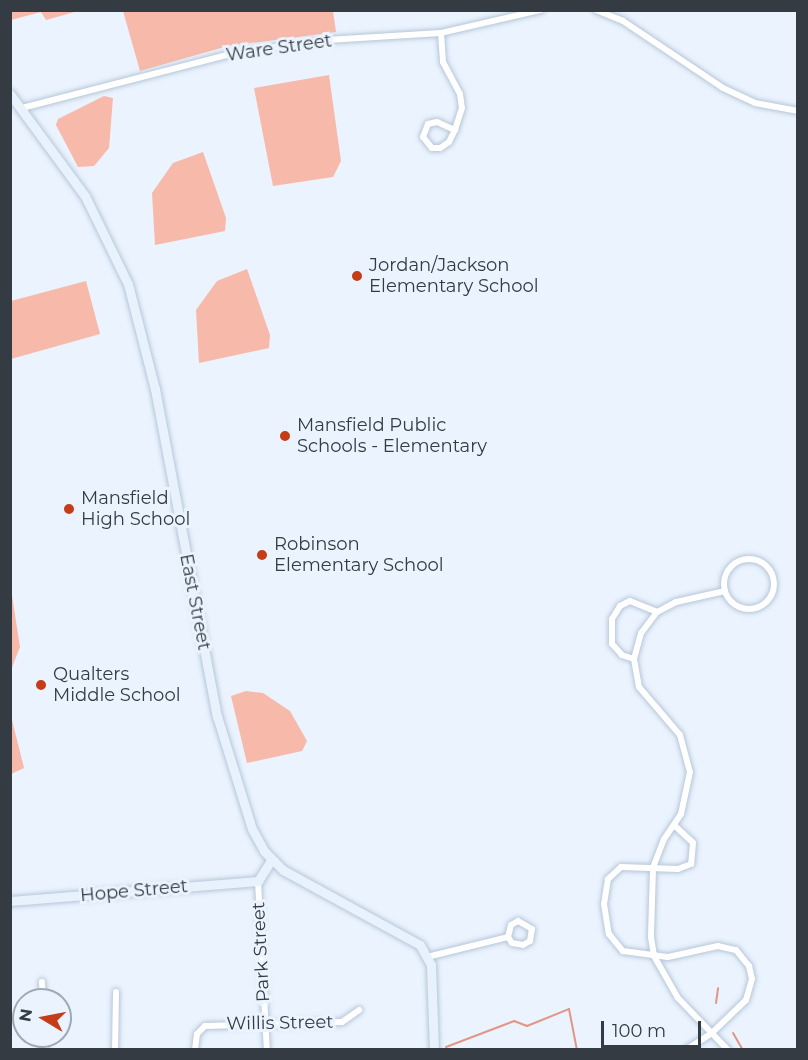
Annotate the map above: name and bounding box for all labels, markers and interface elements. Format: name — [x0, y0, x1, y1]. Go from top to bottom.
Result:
street label: Ware Street — [225, 30, 333, 66]
place label: Jordan/Jackson Elementary School — [369, 255, 539, 298]
marker: Jordan/Jackson Elementary School — [350, 269, 364, 283]
place label: Mansfield Public Schools - Elementary — [297, 415, 487, 458]
marker: Mansfield Public Schools - Elementary — [278, 429, 292, 443]
place label: Mansfield High School — [81, 488, 190, 530]
marker: Mansfield High School — [62, 502, 76, 516]
place label: Robinson Elementary School — [274, 534, 444, 576]
marker: Robinson Elementary School — [255, 548, 269, 562]
street label: East Street — [175, 552, 215, 652]
place label: Qualters Middle School — [53, 664, 181, 706]
marker: Qualters Middle School — [34, 678, 48, 692]
street label: Hope Street — [79, 876, 189, 906]
street label: Park Street — [248, 901, 274, 1003]
north arrow — [12, 988, 72, 1048]
text: N — [15, 1007, 36, 1023]
scale bar — [604, 1009, 704, 1047]
street label: Willis Street — [226, 1011, 334, 1035]
text: 100 m — [612, 1020, 666, 1042]

